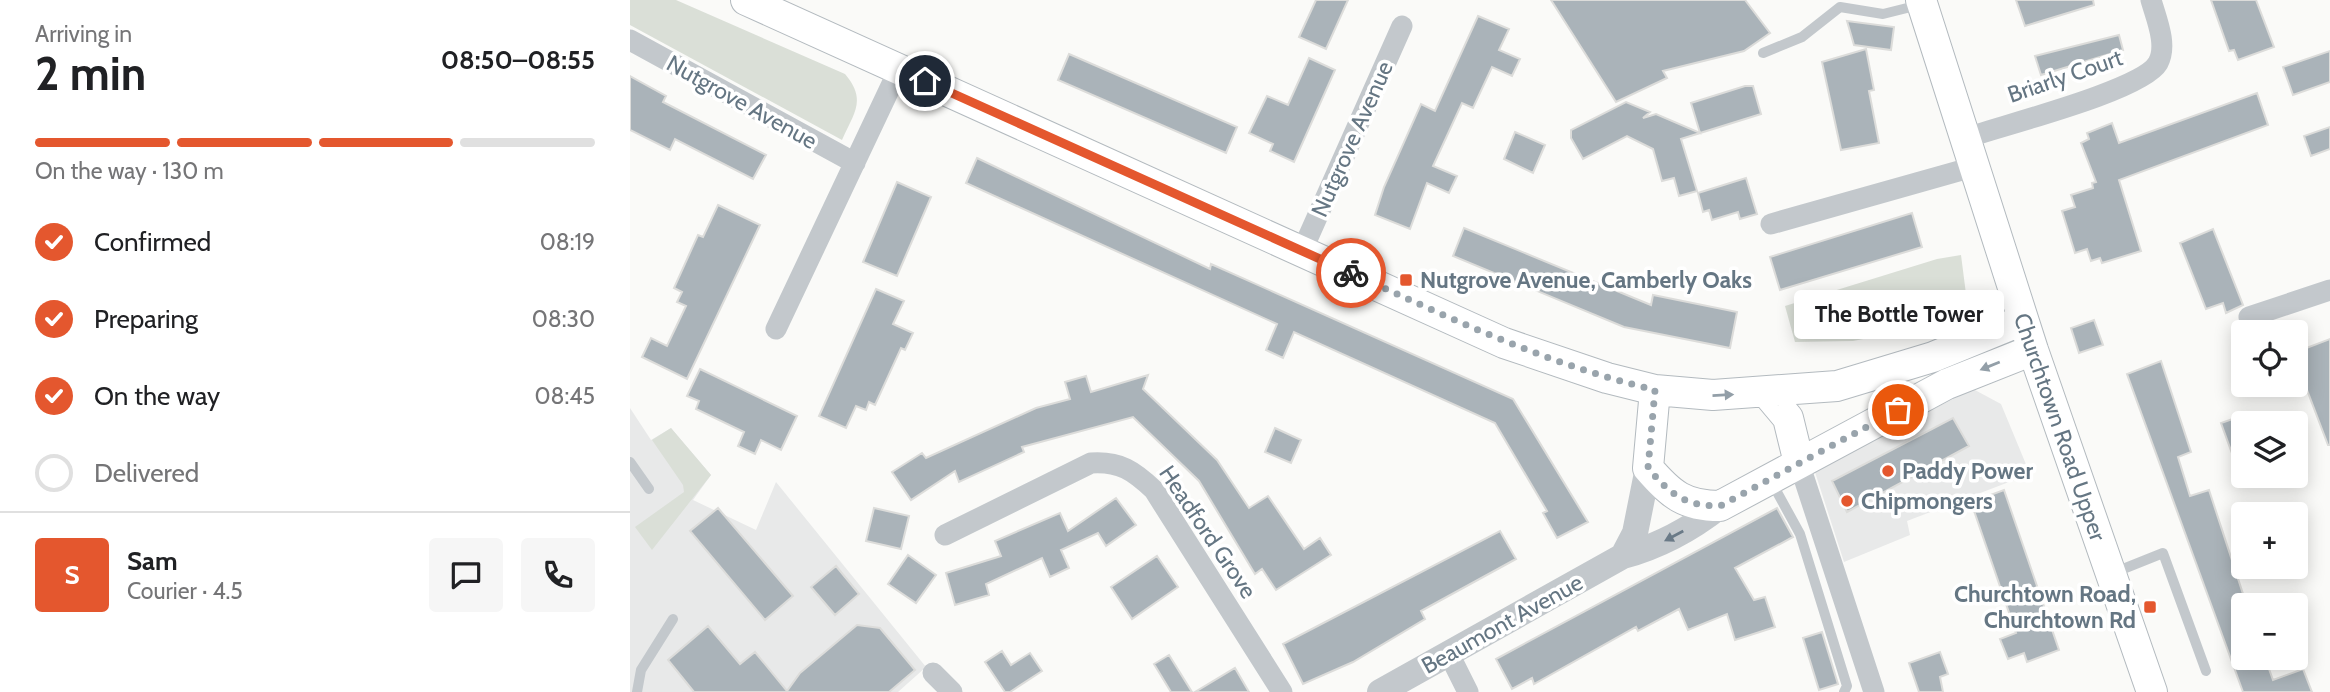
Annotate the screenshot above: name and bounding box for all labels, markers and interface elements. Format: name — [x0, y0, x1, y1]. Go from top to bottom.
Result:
text: Arriving in — [35, 20, 132, 48]
street label: Briarly Court — [2004, 43, 2126, 109]
text: 08:50–08:55 — [441, 44, 595, 76]
text: 2 min — [35, 46, 146, 102]
street label: Nutgrove Avenue — [662, 49, 822, 155]
pin — [895, 51, 955, 111]
street label: Nutgrove Avenue — [1305, 57, 1399, 221]
icon: home — [906, 62, 944, 100]
text: On the way · 130 m — [35, 157, 224, 185]
icon: check — [35, 223, 73, 261]
text: Confirmed — [94, 226, 211, 258]
text: 08:19 — [540, 228, 595, 256]
courier — [1316, 238, 1386, 308]
icon: bike — [1332, 254, 1370, 292]
place label: Nutgrove Avenue, Camberly Oaks — [1420, 266, 1752, 294]
marker: Nutgrove Avenue, Camberly Oaks — [1398, 272, 1414, 288]
callout: The Bottle Tower — [1793, 291, 2003, 340]
icon: check — [35, 300, 73, 338]
text: The Bottle Tower — [1815, 300, 1983, 328]
text: Preparing — [94, 303, 198, 335]
text: 08:30 — [532, 305, 595, 333]
street label: Churchtown Road Upper — [2008, 309, 2112, 545]
map controls — [2231, 320, 2308, 670]
button: locate — [2231, 320, 2308, 397]
one-way arrow — [1979, 361, 2000, 372]
icon: check — [35, 377, 73, 415]
text: On the way — [94, 380, 220, 412]
pin — [1868, 380, 1928, 440]
text: 08:45 — [534, 382, 595, 410]
one-way arrow — [1712, 389, 1734, 400]
icon: bag — [1879, 391, 1917, 429]
button: layers — [2231, 411, 2308, 488]
text: Delivered — [94, 457, 199, 489]
place label: Paddy Power — [1902, 457, 2033, 485]
street label: Headford Grove — [1153, 460, 1263, 604]
marker: Paddy Power — [1880, 463, 1896, 479]
place label: Chipmongers — [1861, 487, 1993, 515]
marker: Chipmongers — [1839, 493, 1855, 509]
button: + — [2231, 502, 2308, 579]
one-way arrow — [1665, 530, 1684, 542]
button: chat — [429, 538, 503, 612]
button: phone — [521, 538, 595, 612]
text: Sam — [127, 545, 178, 577]
text: S — [64, 559, 80, 591]
street label: Beaumont Avenue — [1417, 568, 1588, 680]
text: Courier · 4.5 — [127, 577, 243, 605]
place label: Churchtown Road, Churchtown Rd — [1954, 580, 2136, 634]
button: − — [2231, 593, 2308, 670]
marker: Churchtown Road, Churchtown Rd — [2142, 599, 2158, 615]

